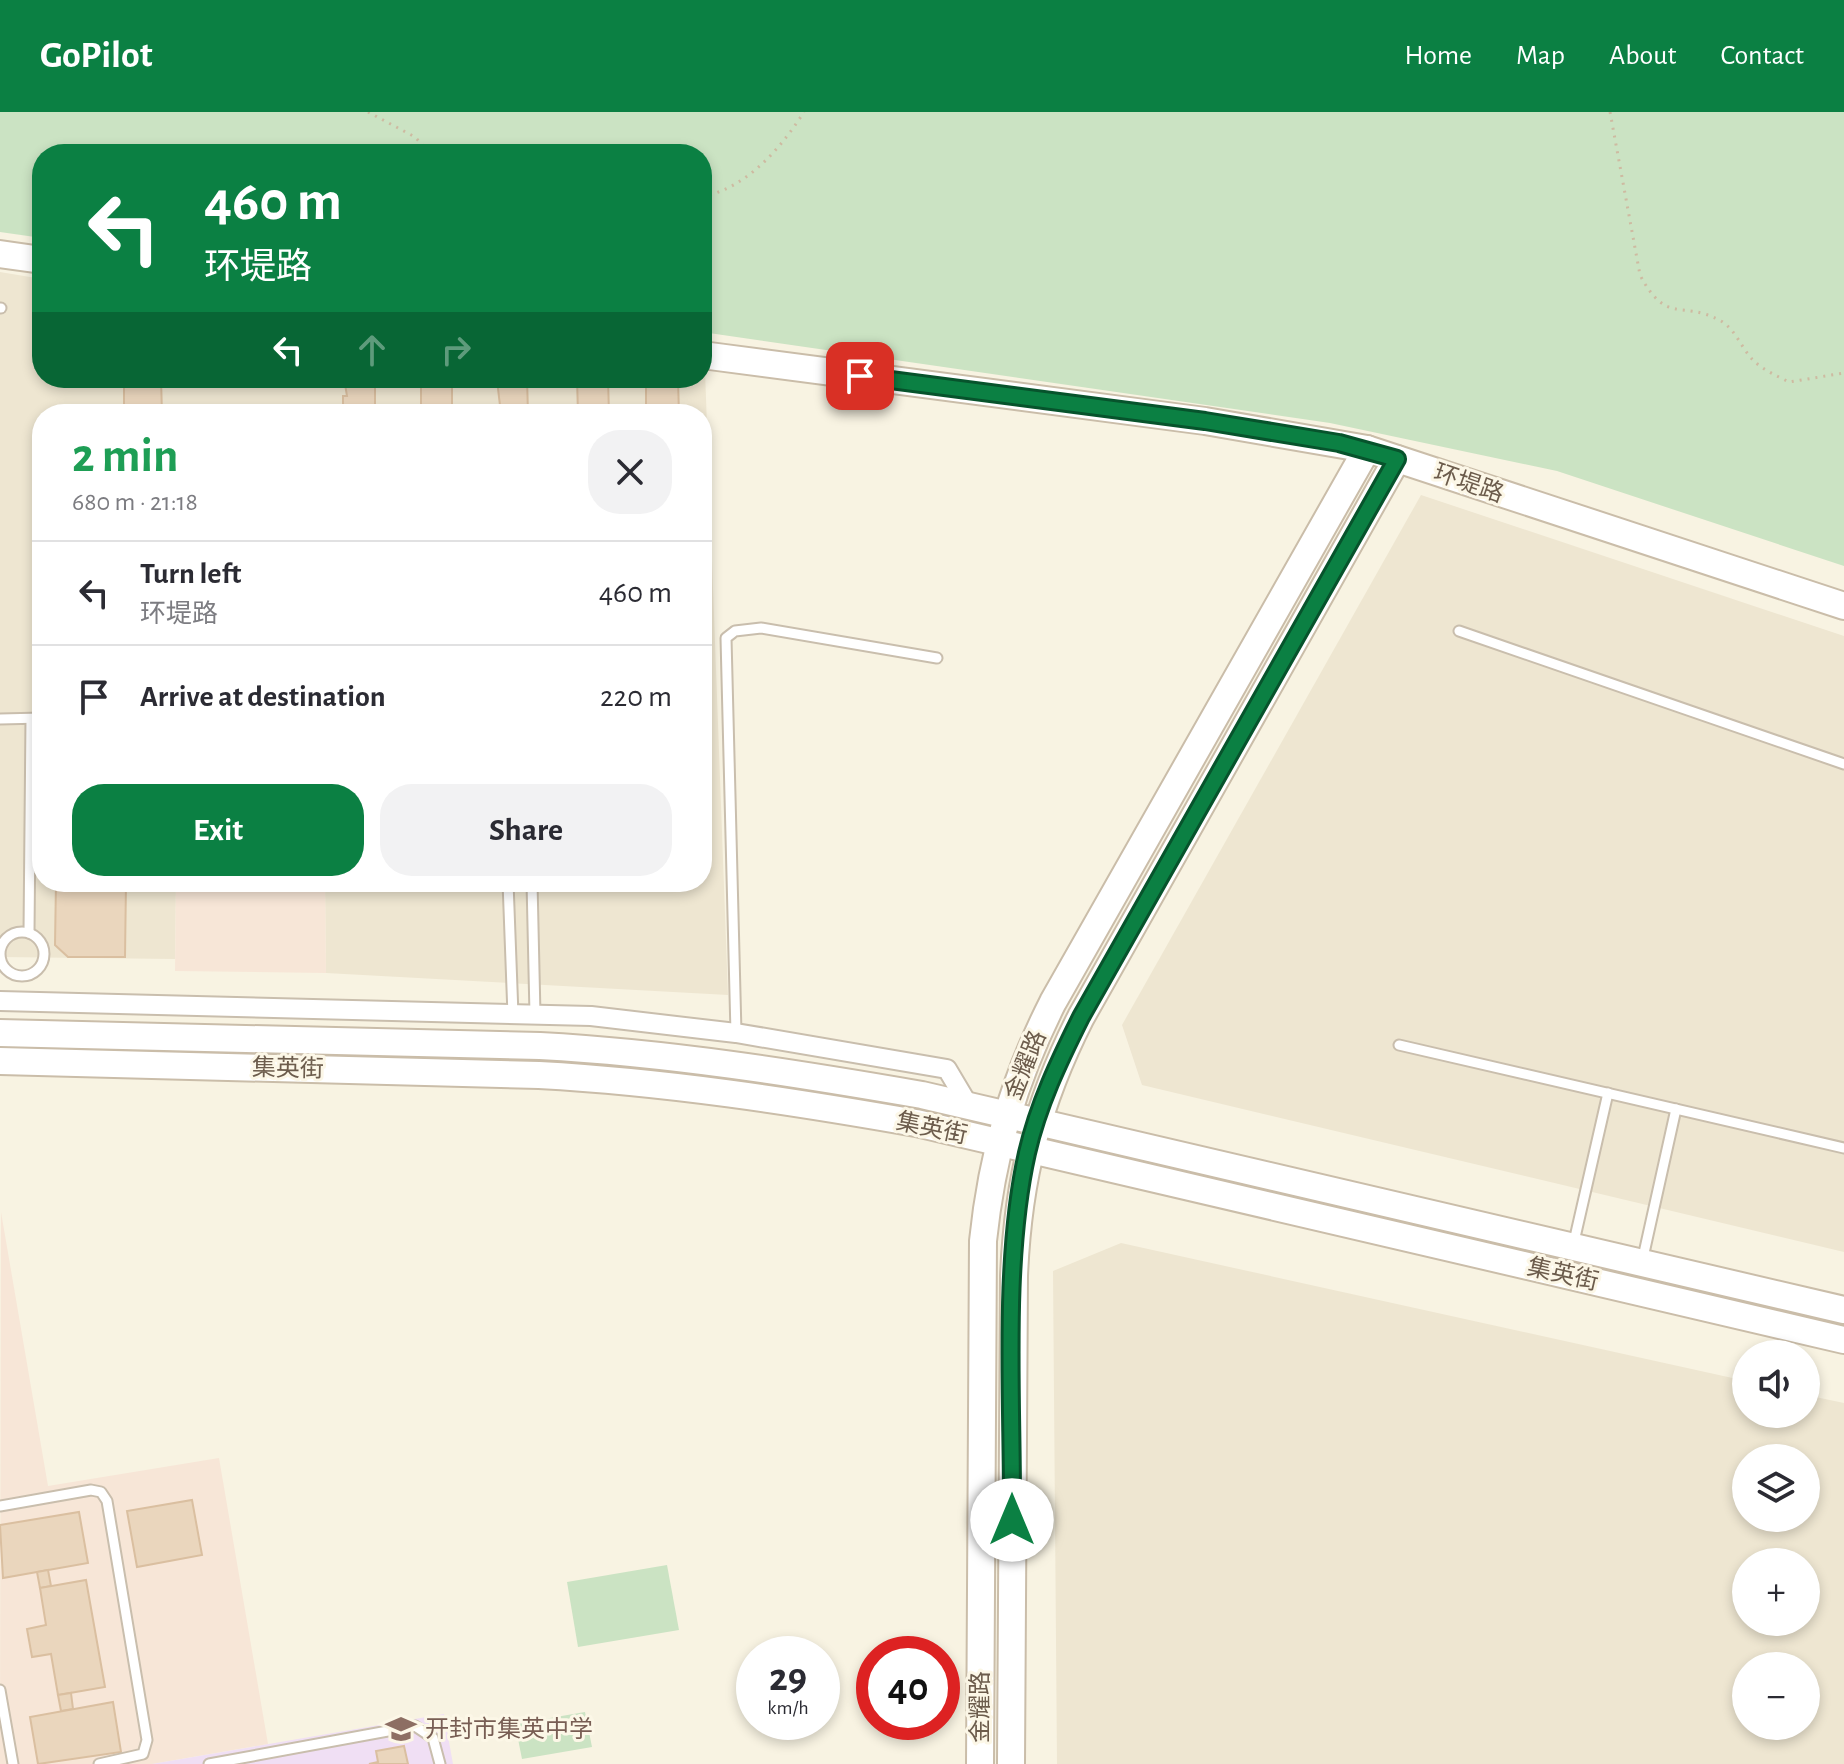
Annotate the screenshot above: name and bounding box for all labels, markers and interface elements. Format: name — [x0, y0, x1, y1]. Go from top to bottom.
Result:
text: GoPilot — [40, 37, 153, 75]
text: Home — [1405, 42, 1472, 70]
text: Map — [1516, 42, 1565, 70]
text: About — [1609, 42, 1677, 70]
text: Contact — [1721, 42, 1804, 70]
text: 460 m — [204, 174, 342, 230]
icon: left — [72, 176, 176, 280]
text: 环堤路 — [204, 249, 312, 285]
icon: left — [266, 328, 310, 372]
icon: ahead — [350, 328, 394, 372]
icon: right — [434, 328, 478, 372]
pin — [826, 342, 894, 410]
icon: arrive — [838, 354, 882, 398]
button: close — [588, 430, 672, 514]
text: 2 min — [72, 433, 179, 481]
street label: 环堤路 — [1431, 459, 1507, 507]
text: 680 m · 21:18 — [72, 489, 198, 515]
text: Turn left — [140, 559, 241, 589]
icon: left — [72, 571, 116, 615]
text: 460 m — [599, 578, 672, 608]
text: 环堤路 — [140, 601, 218, 627]
icon: arrive — [72, 675, 116, 719]
text: Arrive at destination — [140, 682, 386, 712]
text: 220 m — [600, 682, 672, 712]
button: Exit — [72, 784, 364, 876]
button: Share — [380, 784, 672, 876]
street label: 金耀路 — [999, 1027, 1051, 1103]
street label: 集英街 — [252, 1054, 324, 1082]
street label: 集英街 — [894, 1108, 970, 1148]
street label: 集英街 — [1525, 1253, 1601, 1295]
map controls — [1732, 1340, 1820, 1740]
button: sound — [1732, 1340, 1820, 1428]
button: layers — [1732, 1444, 1820, 1532]
position arrow — [970, 1478, 1054, 1562]
button: + — [1732, 1548, 1820, 1636]
speed limit sign: 40 — [856, 1636, 960, 1740]
button: − — [1732, 1652, 1820, 1740]
text: 29 — [769, 1658, 807, 1698]
street label: 金耀路 — [967, 1671, 993, 1743]
text: km/h — [767, 1698, 809, 1718]
school or university icon: 开封市集英中学 — [384, 1712, 418, 1746]
place label: 开封市集英中学 — [425, 1716, 593, 1742]

